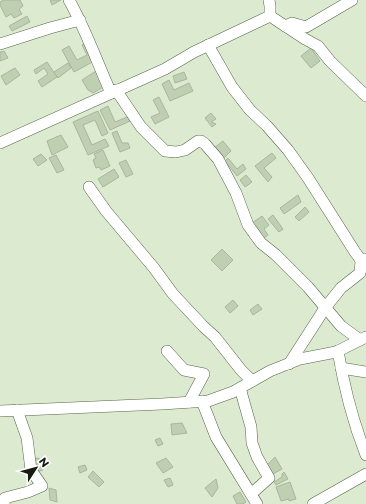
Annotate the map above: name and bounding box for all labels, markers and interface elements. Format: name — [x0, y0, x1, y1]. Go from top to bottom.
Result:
north arrow — [16, 448, 56, 488]
text: N — [36, 454, 52, 470]

